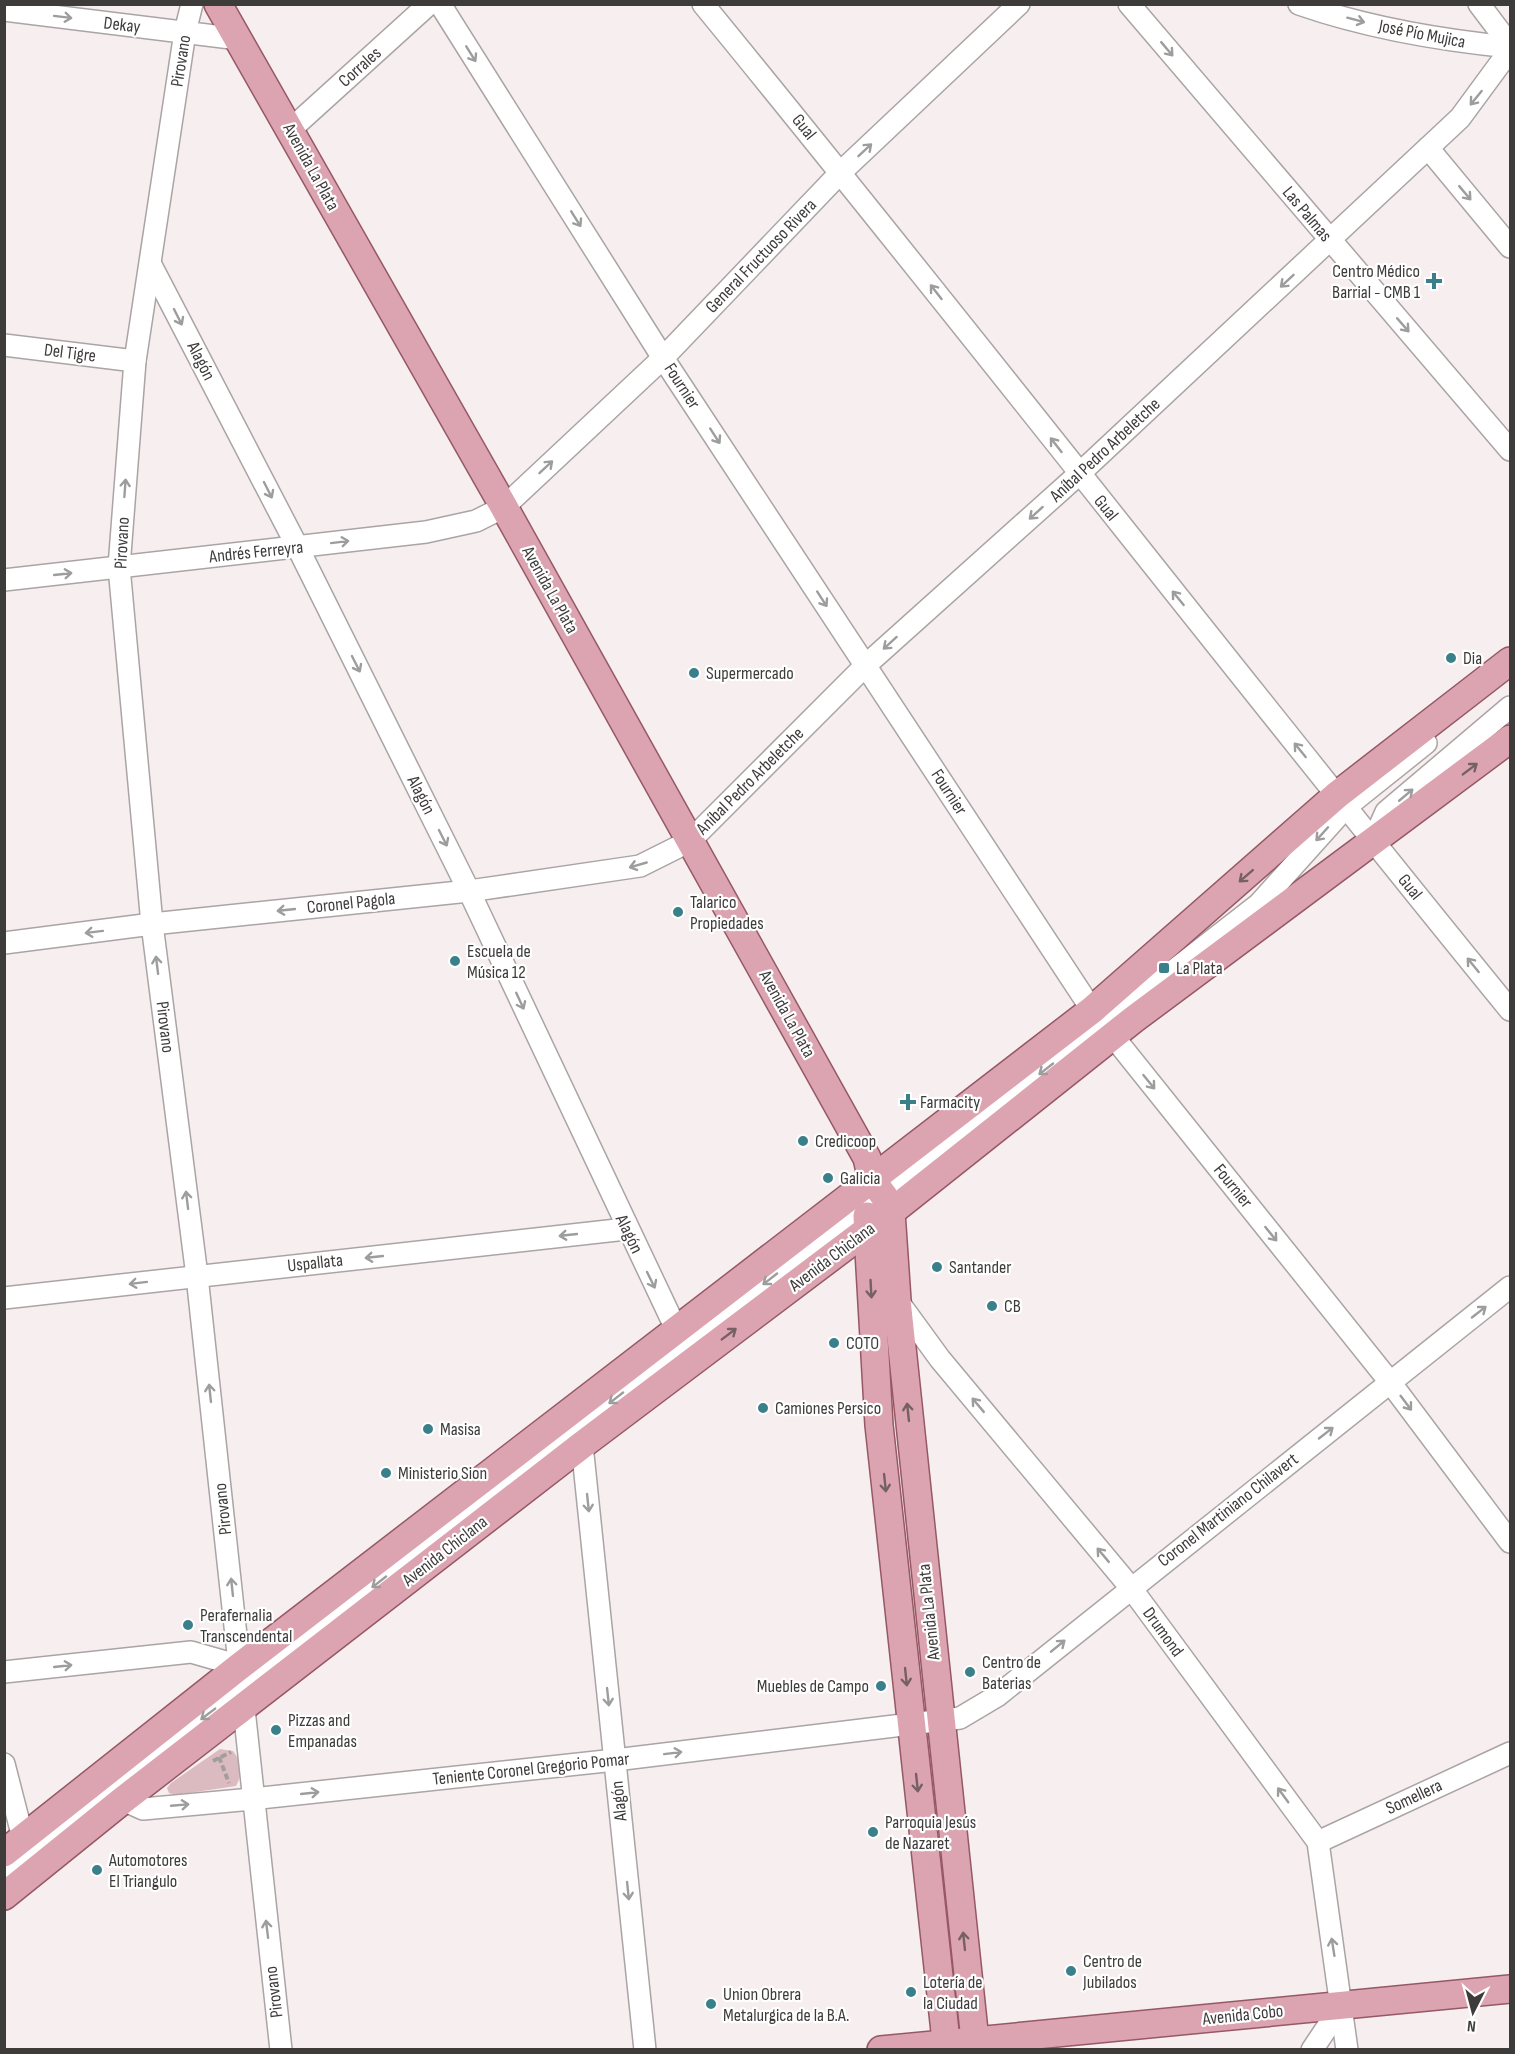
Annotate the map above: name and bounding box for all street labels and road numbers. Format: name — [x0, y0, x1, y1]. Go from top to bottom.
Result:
street label: Dekay — [102, 12, 142, 38]
street label: José Pío Mujica — [1376, 15, 1467, 53]
street label: Pirovano — [167, 34, 195, 88]
street label: Corrales — [334, 42, 386, 92]
street label: Gual — [787, 110, 821, 144]
street label: Avenida La Plata — [278, 119, 344, 214]
street label: Las Palmas — [1278, 182, 1336, 246]
street label: General Fructuoso Rivera — [701, 194, 821, 317]
street label: Alagón — [182, 337, 220, 384]
street label: Del Tigre — [43, 339, 97, 367]
street label: Fournier — [660, 359, 704, 413]
street label: Aníbal Pedro Arbeletche — [1045, 393, 1165, 507]
street label: Gual — [1089, 491, 1123, 525]
street label: Pirovano — [110, 517, 134, 569]
street label: Andrés Ferreyra — [207, 537, 304, 567]
street label: Avenida La Plata — [517, 542, 583, 637]
street label: Aníbal Pedro Arbeletche — [691, 723, 808, 840]
street label: Fournier — [927, 765, 971, 819]
street label: Alagón — [402, 771, 440, 818]
street label: Gual — [1393, 870, 1427, 904]
street label: Coronel Pagola — [306, 888, 396, 918]
street label: Avenida La Plata — [754, 966, 820, 1061]
street label: Pirovano — [151, 1000, 179, 1054]
street label: Fournier — [1209, 1160, 1257, 1212]
street label: Alagón — [610, 1210, 647, 1257]
street label: Avenida Chiclana — [784, 1218, 879, 1297]
street label: Uspallata — [286, 1250, 344, 1276]
street label: Coronel Martiniano Chilavert — [1154, 1448, 1303, 1571]
street label: Pirovano — [210, 1482, 236, 1536]
street label: Avenida Chiclana — [398, 1511, 492, 1591]
street label: Avenida La Plata — [914, 1563, 945, 1662]
street label: Drumond — [1138, 1603, 1188, 1661]
street label: Teniente Coronel Gregorio Pomar — [432, 1748, 630, 1790]
street label: Somellera — [1383, 1775, 1446, 1819]
street label: Alagón — [606, 1780, 632, 1823]
street label: Pirovano — [260, 1965, 288, 2019]
street label: Avenida Cobo — [1201, 2000, 1284, 2030]

